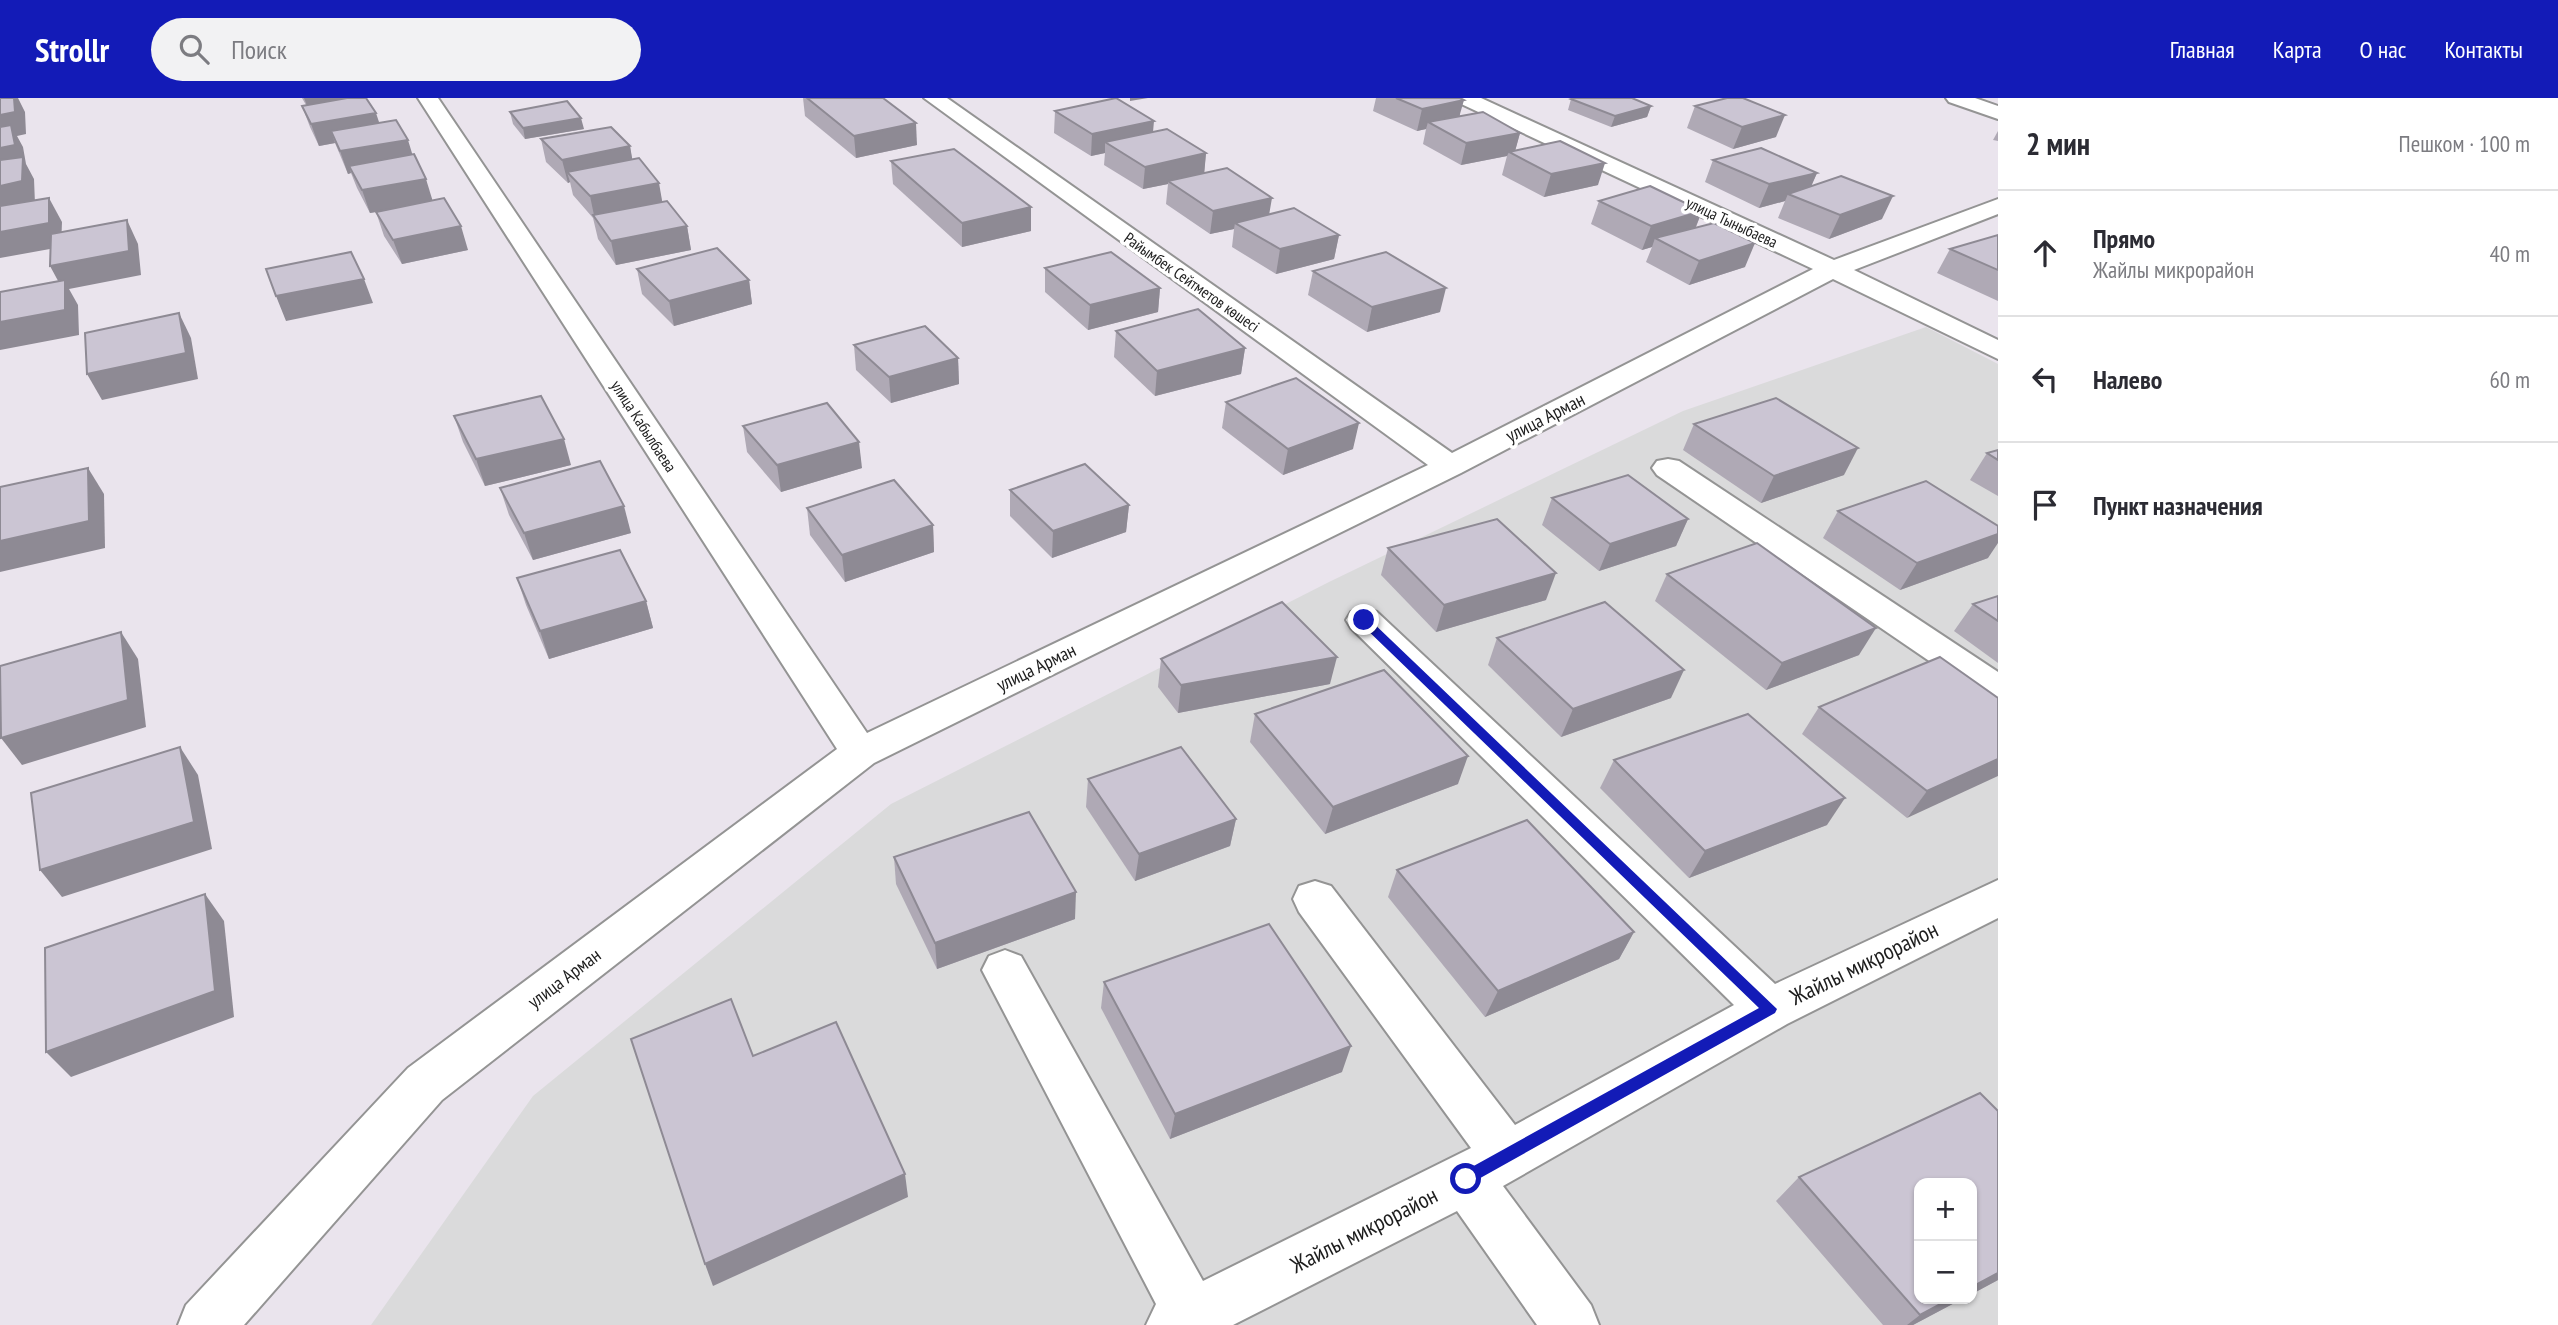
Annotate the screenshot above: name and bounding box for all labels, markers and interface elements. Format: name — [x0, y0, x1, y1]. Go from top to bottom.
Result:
search box — [151, 18, 641, 81]
text: Strollr — [35, 28, 109, 71]
icon: search — [175, 30, 213, 68]
text: Поиск — [231, 33, 287, 66]
text: Главная — [2170, 34, 2235, 65]
text: Карта — [2273, 34, 2322, 65]
text: О нас — [2360, 34, 2406, 65]
text: Контакты — [2444, 34, 2523, 65]
text: 2 мин — [2026, 124, 2090, 163]
text: Пешком · 100 m — [2399, 129, 2530, 158]
street label: улица Тыныбаева — [1683, 192, 1781, 252]
text: Прямо — [2093, 222, 2155, 255]
street label: Райымбек Сейтметов көшесі — [1120, 228, 1264, 336]
icon: ahead — [2026, 234, 2064, 272]
text: 40 m — [2489, 239, 2530, 268]
text: Жайлы микрорайон — [2093, 255, 2254, 284]
icon: left — [2026, 360, 2064, 398]
text: Налево — [2093, 363, 2162, 396]
text: 60 m — [2489, 365, 2530, 394]
street label: улица Кабылбаева — [607, 376, 681, 476]
street label: улица Арман — [1501, 387, 1589, 447]
icon: arrive — [2026, 486, 2064, 524]
text: Пункт назначения — [2093, 489, 2263, 522]
route end — [1348, 604, 1379, 635]
street label: улица Арман — [992, 637, 1080, 697]
street label: Жайлы микрорайон — [1784, 914, 1943, 1011]
street label: улица Арман — [523, 943, 605, 1013]
route start — [1450, 1163, 1481, 1194]
map controls — [1914, 1178, 1977, 1304]
button: + — [1914, 1178, 1977, 1241]
street label: Жайлы микрорайон — [1285, 1180, 1442, 1280]
button: − — [1914, 1241, 1977, 1304]

